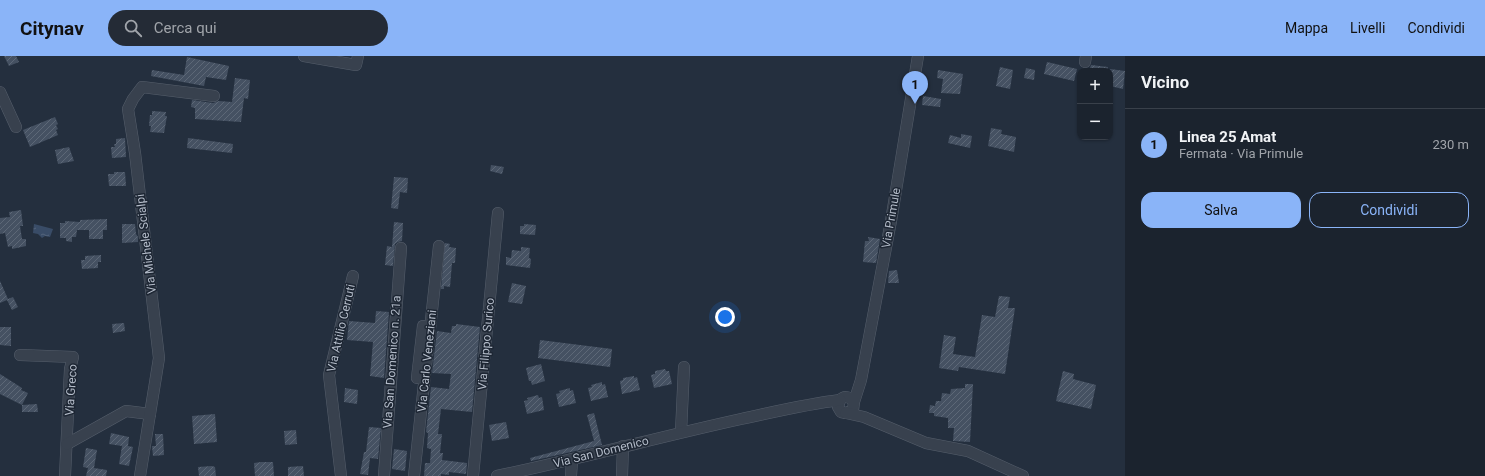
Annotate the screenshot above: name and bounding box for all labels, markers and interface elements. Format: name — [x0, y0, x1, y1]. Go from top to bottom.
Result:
search box — [108, 10, 388, 46]
text: Citynav — [20, 17, 84, 40]
icon: search — [122, 17, 144, 39]
text: Cerca qui — [154, 19, 217, 37]
text: Mappa — [1285, 20, 1328, 36]
text: Livelli — [1350, 20, 1385, 36]
text: Condividi — [1407, 20, 1465, 36]
map controls — [1077, 68, 1113, 140]
button: + — [1077, 68, 1113, 104]
pin: 1 — [902, 71, 928, 104]
text: Vicino — [1141, 72, 1189, 92]
button: − — [1077, 104, 1113, 140]
text: Linea 25 Amat — [1179, 128, 1276, 146]
text: 1 — [1150, 137, 1158, 152]
text: 230 m — [1432, 137, 1469, 152]
text: Fermata · Via Primule — [1179, 146, 1303, 161]
street label: Via Primule — [879, 187, 903, 249]
button: Salva — [1141, 192, 1301, 228]
button: Condividi — [1309, 192, 1469, 228]
street label: Via Michele Scialpi — [133, 193, 159, 295]
street label: Via Attilio Cerruti — [324, 283, 358, 373]
street label: Via San Domenico n. 21a — [380, 295, 404, 429]
street label: Via Filippo Surico — [475, 297, 497, 391]
your location — [715, 307, 735, 327]
street label: Via Carlo Veneziani — [415, 309, 439, 413]
street label: Via Greco — [62, 364, 80, 416]
street label: Via San Domenico — [552, 433, 650, 471]

